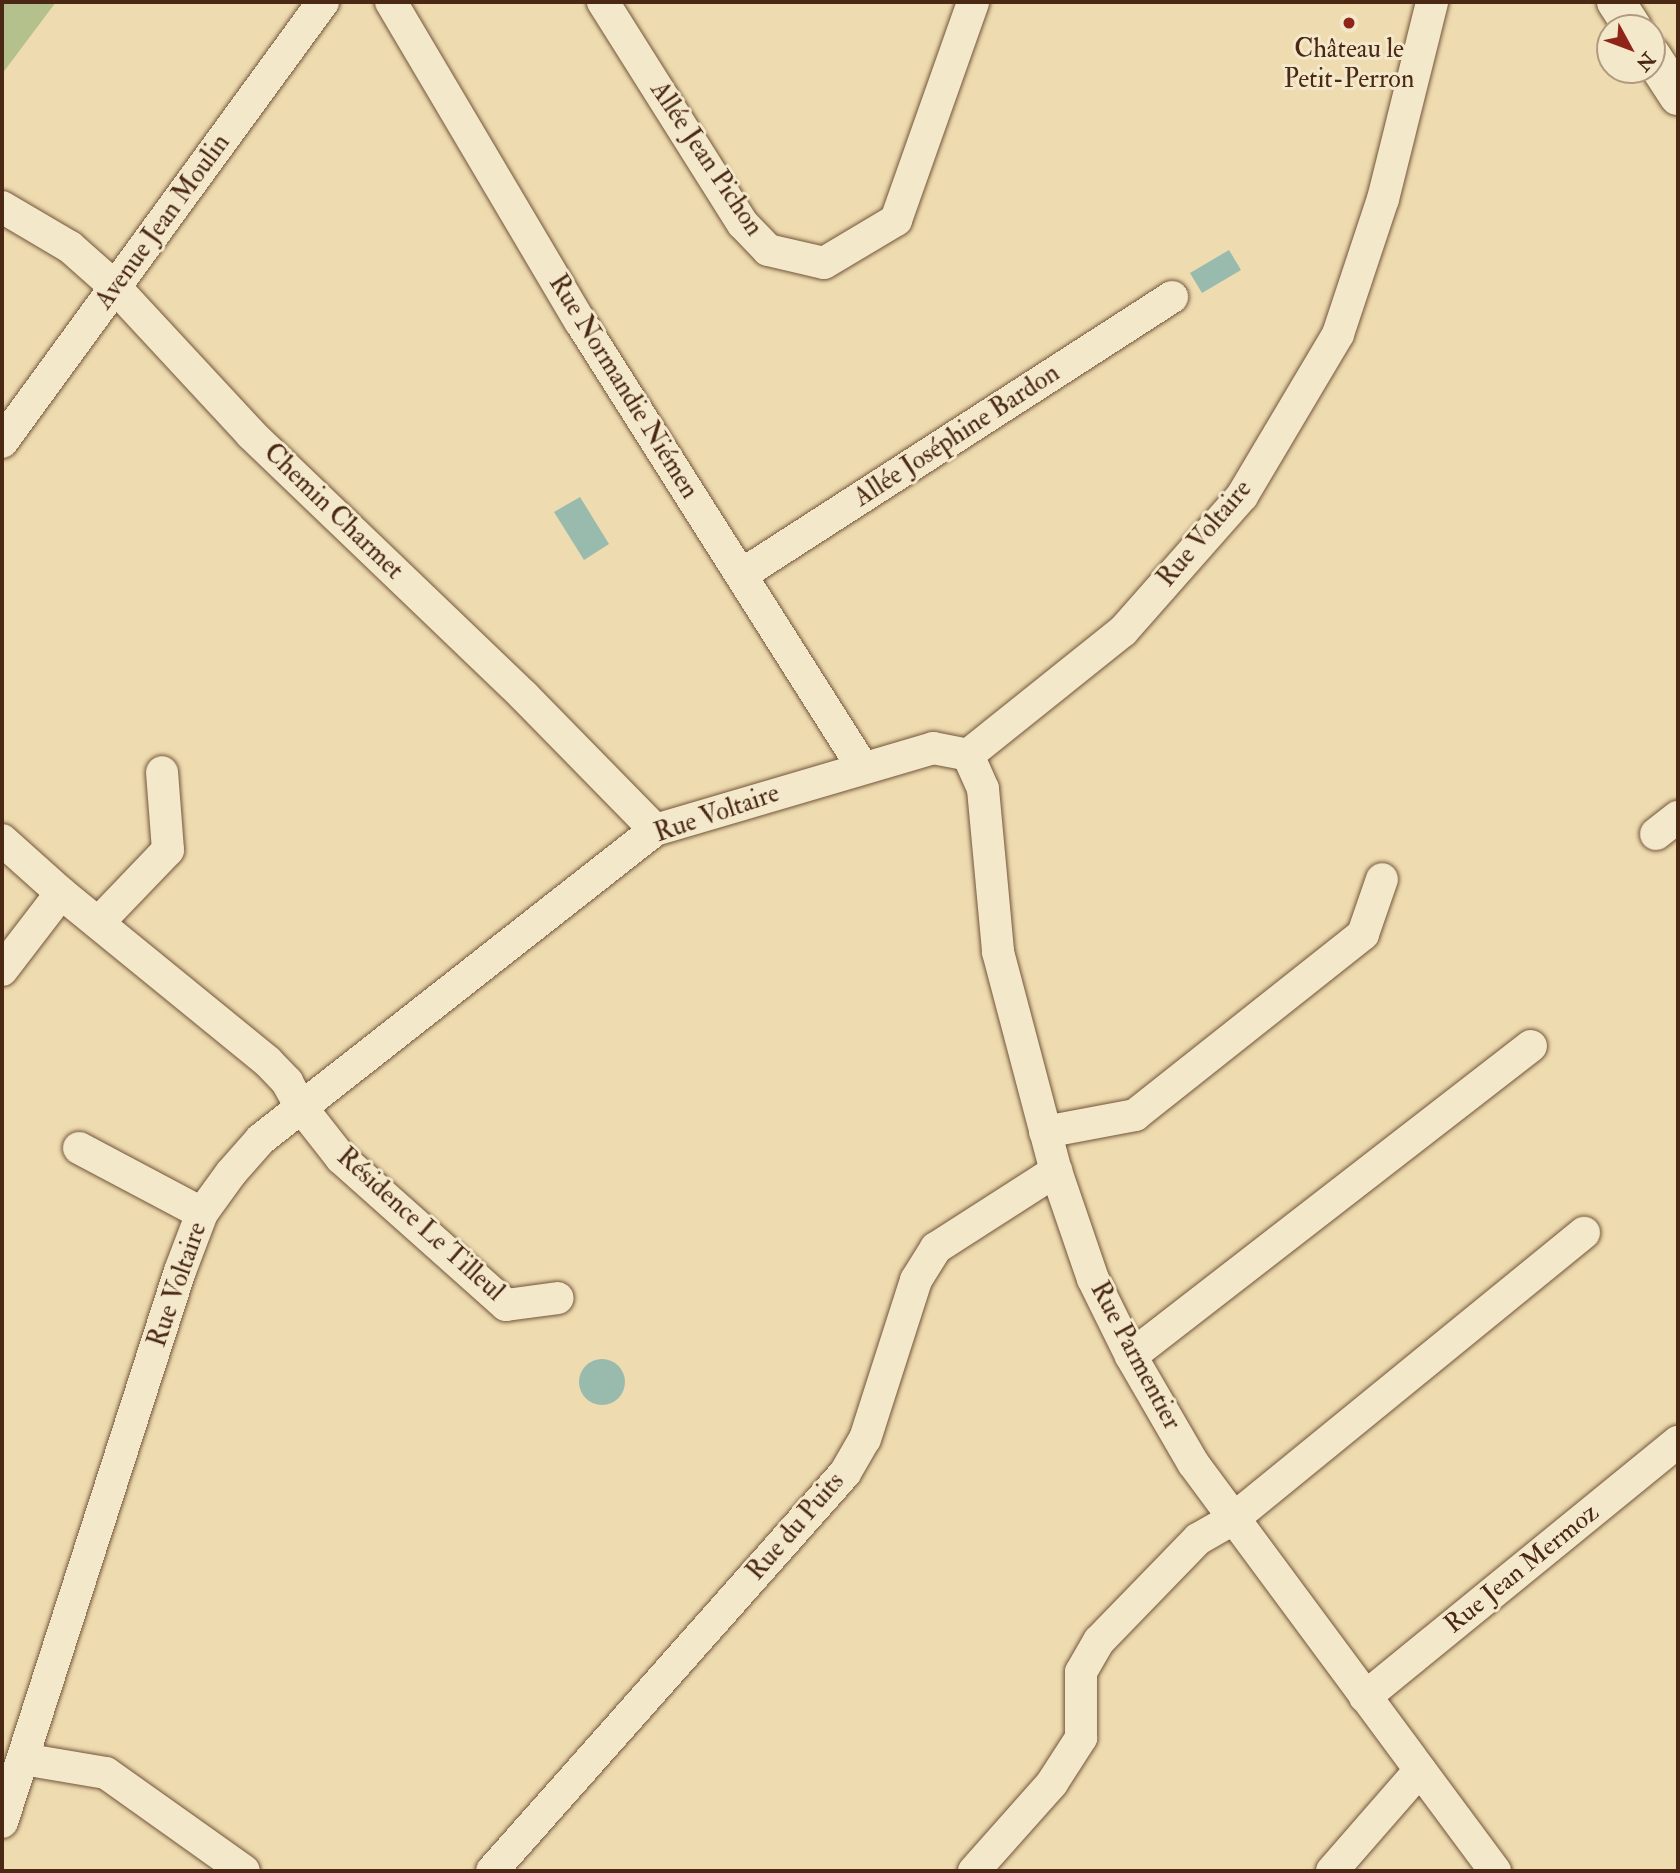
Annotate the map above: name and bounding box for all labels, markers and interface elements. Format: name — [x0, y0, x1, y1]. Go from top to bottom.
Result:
north arrow — [1596, 14, 1666, 84]
marker: Château le Petit-Perron — [1341, 15, 1357, 31]
place label: Château le Petit-Perron — [1284, 34, 1414, 96]
text: N — [1631, 47, 1660, 76]
street label: Allée Jean Pichon — [643, 76, 769, 242]
street label: Avenue Jean Moulin — [89, 128, 237, 316]
street label: Rue Normandie Niémen — [541, 269, 705, 505]
street label: Allée Joséphine Bardon — [848, 358, 1066, 514]
street label: Chemin Charmet — [257, 438, 409, 586]
street label: Rue Voltaire — [1151, 474, 1259, 594]
street label: Rue Voltaire — [651, 778, 783, 850]
street label: Résidence Le Tilleul — [330, 1142, 510, 1308]
street label: Rue Voltaire — [142, 1219, 214, 1351]
street label: Rue Parmentier — [1083, 1277, 1187, 1435]
street label: Rue du Puits — [741, 1467, 851, 1587]
street label: Rue Jean Mermoz — [1439, 1497, 1605, 1641]

